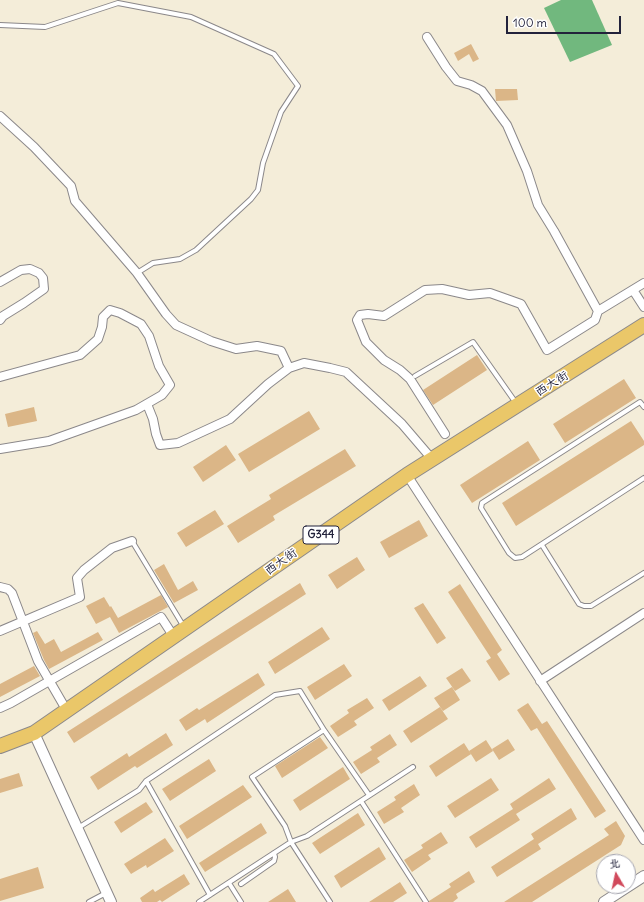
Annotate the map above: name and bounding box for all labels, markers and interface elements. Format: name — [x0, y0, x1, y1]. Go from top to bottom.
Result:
scale bar — [508, 8, 623, 34]
text: 100 m — [513, 15, 547, 30]
street label: 西大街 — [533, 368, 571, 400]
road number: G344 — [303, 526, 339, 544]
street label: 西大街 — [262, 546, 300, 578]
north arrow — [596, 854, 636, 894]
text: 北 — [608, 855, 621, 871]

